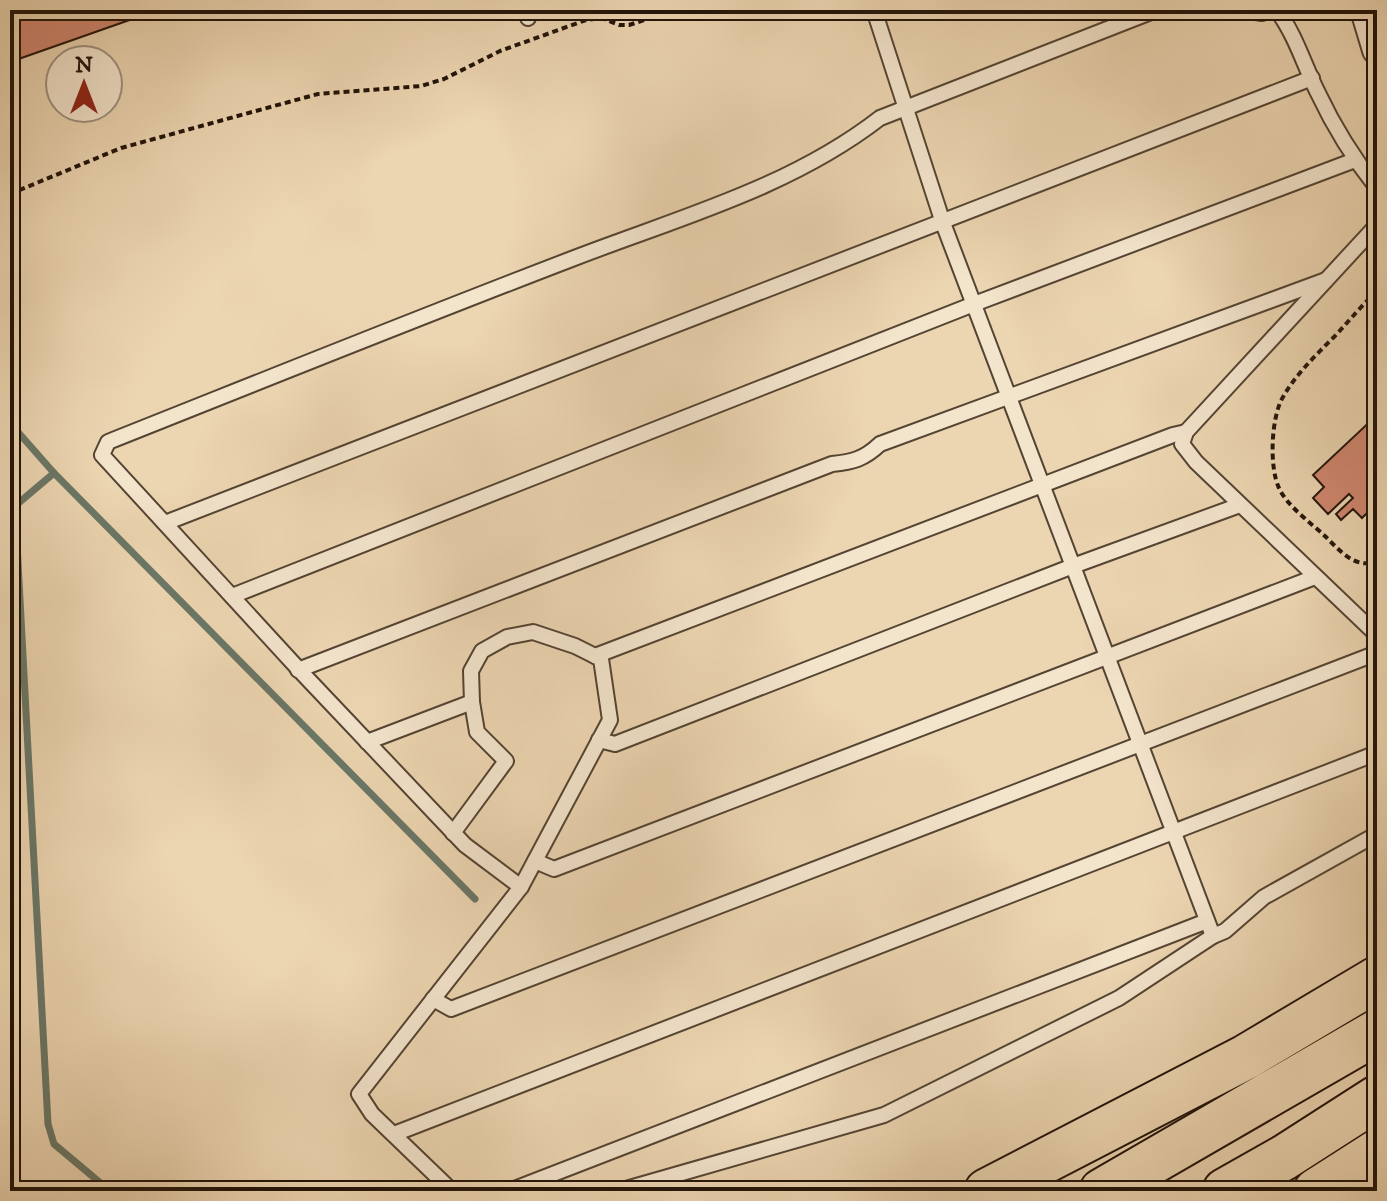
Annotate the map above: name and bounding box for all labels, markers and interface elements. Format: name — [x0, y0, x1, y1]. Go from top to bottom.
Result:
north arrow — [44, 44, 124, 124]
text: N — [75, 52, 93, 79]

